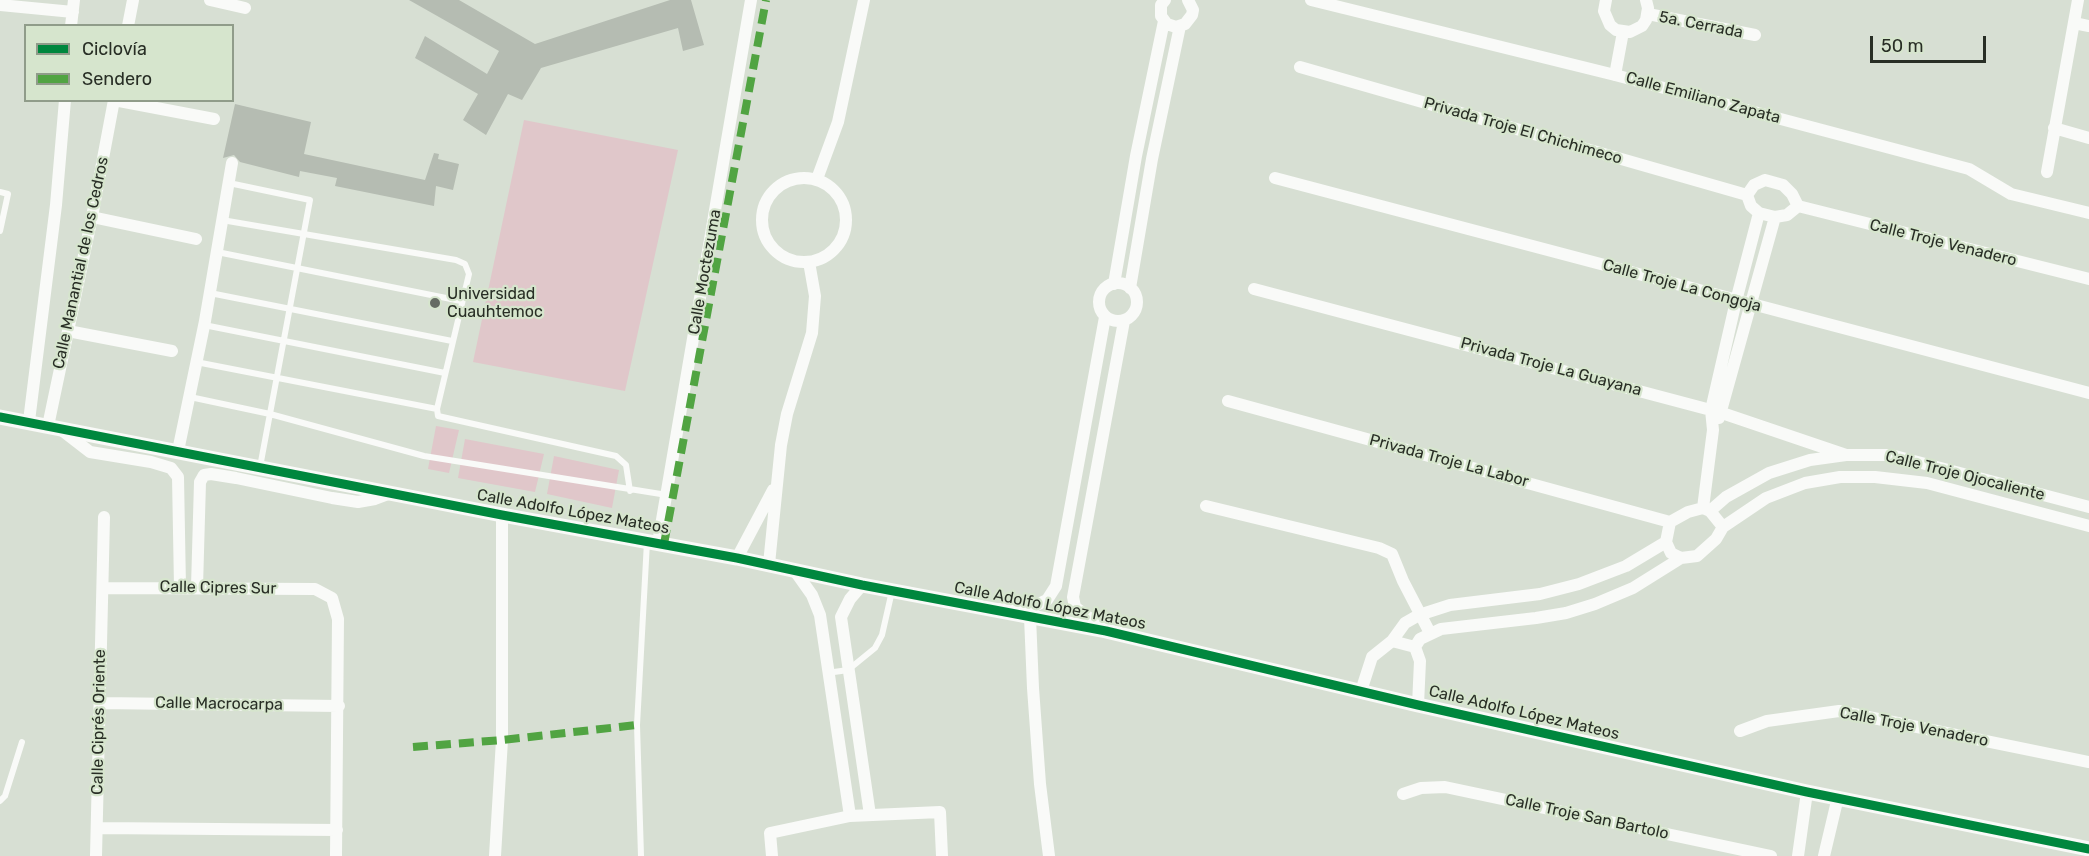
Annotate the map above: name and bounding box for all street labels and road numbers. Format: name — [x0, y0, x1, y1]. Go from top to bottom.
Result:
street label: 5a. Cerrada — [1657, 7, 1745, 43]
street label: Calle Emiliano Zapata — [1624, 68, 1782, 128]
street label: Privada Troje El Chichimeco — [1422, 93, 1624, 169]
street label: Calle Manantial de los Cedros — [49, 155, 113, 371]
street label: Calle Moctezuma — [685, 208, 725, 336]
street label: Calle Troje Venadero — [1867, 215, 2019, 271]
street label: Calle Troje La Congoja — [1601, 256, 1763, 316]
street label: Privada Troje La Guayana — [1458, 334, 1644, 400]
street label: Privada Troje La Labor — [1367, 430, 1531, 492]
street label: Calle Troje Ojocaliente — [1883, 447, 2047, 505]
street label: Calle Adolfo López Mateos — [475, 486, 671, 538]
street label: Calle Cipres Sur — [159, 577, 277, 599]
street label: Calle Adolfo López Mateos — [952, 578, 1148, 634]
street label: Calle Ciprés Oriente — [88, 649, 110, 795]
street label: Calle Adolfo López Mateos — [1427, 682, 1621, 744]
street label: Calle Macrocarpa — [155, 693, 283, 715]
street label: Calle Troje Venadero — [1838, 703, 1990, 751]
street label: Calle Troje San Bartolo — [1503, 790, 1671, 844]

